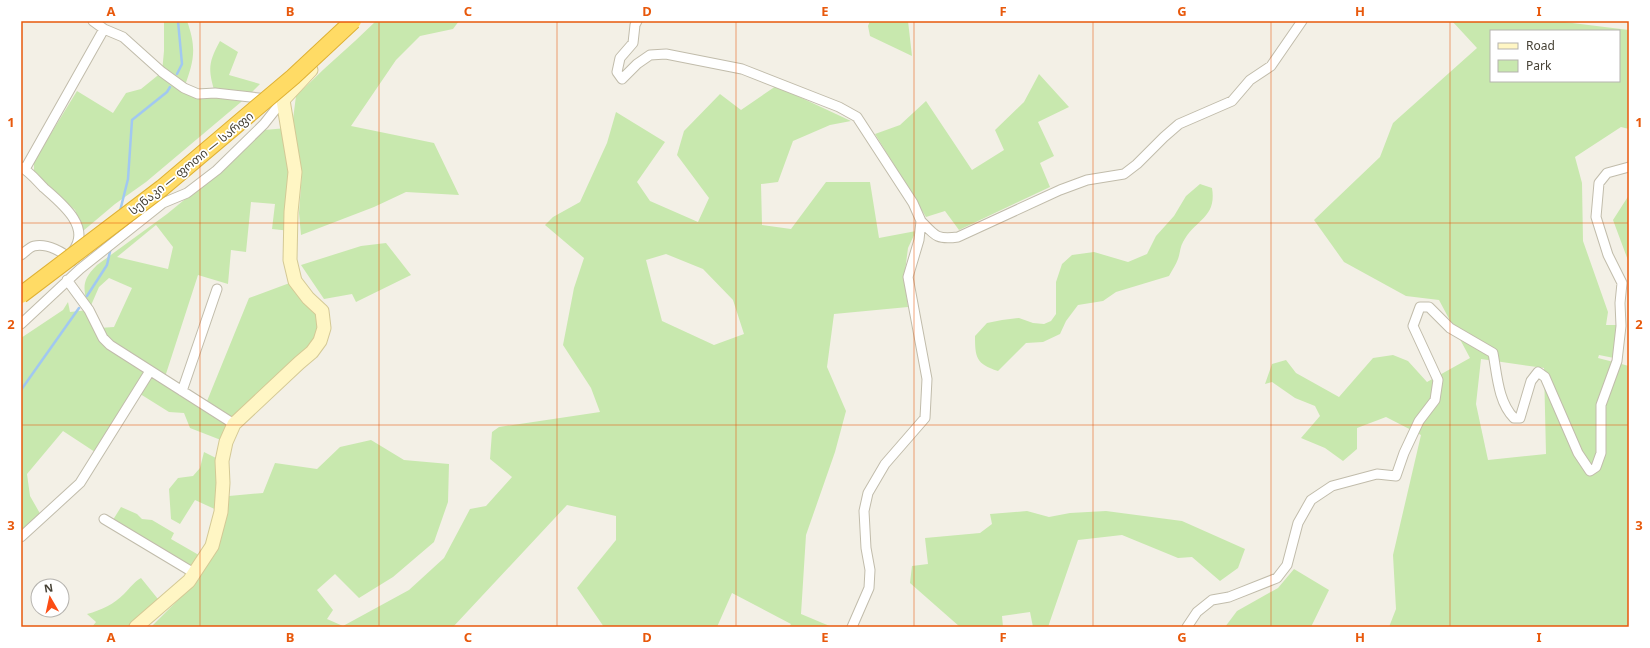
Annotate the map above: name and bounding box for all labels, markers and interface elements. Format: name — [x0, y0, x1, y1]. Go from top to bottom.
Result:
text: A — [107, 2, 116, 20]
text: B — [286, 2, 294, 20]
text: C — [464, 2, 472, 20]
text: D — [642, 2, 652, 20]
text: E — [821, 2, 829, 20]
text: F — [999, 2, 1007, 20]
text: G — [1177, 2, 1187, 20]
text: H — [1355, 2, 1365, 20]
text: I — [1536, 2, 1542, 20]
legend — [1490, 30, 1620, 82]
text: Road — [1526, 37, 1555, 54]
text: Park — [1526, 57, 1552, 74]
street label: სენაკი — ფოთი — სარფი — [125, 107, 257, 219]
text: 1 — [7, 113, 15, 131]
text: 1 — [1635, 113, 1643, 131]
text: 2 — [7, 315, 15, 333]
text: 2 — [1635, 315, 1643, 333]
text: 3 — [7, 516, 15, 534]
text: 3 — [1635, 516, 1643, 534]
north arrow — [30, 578, 70, 618]
text: N — [43, 580, 54, 596]
text: A — [107, 628, 116, 646]
text: B — [286, 628, 294, 646]
text: C — [464, 628, 472, 646]
text: D — [642, 628, 652, 646]
text: E — [821, 628, 829, 646]
text: F — [999, 628, 1007, 646]
text: G — [1177, 628, 1187, 646]
text: H — [1355, 628, 1365, 646]
text: I — [1536, 628, 1542, 646]

